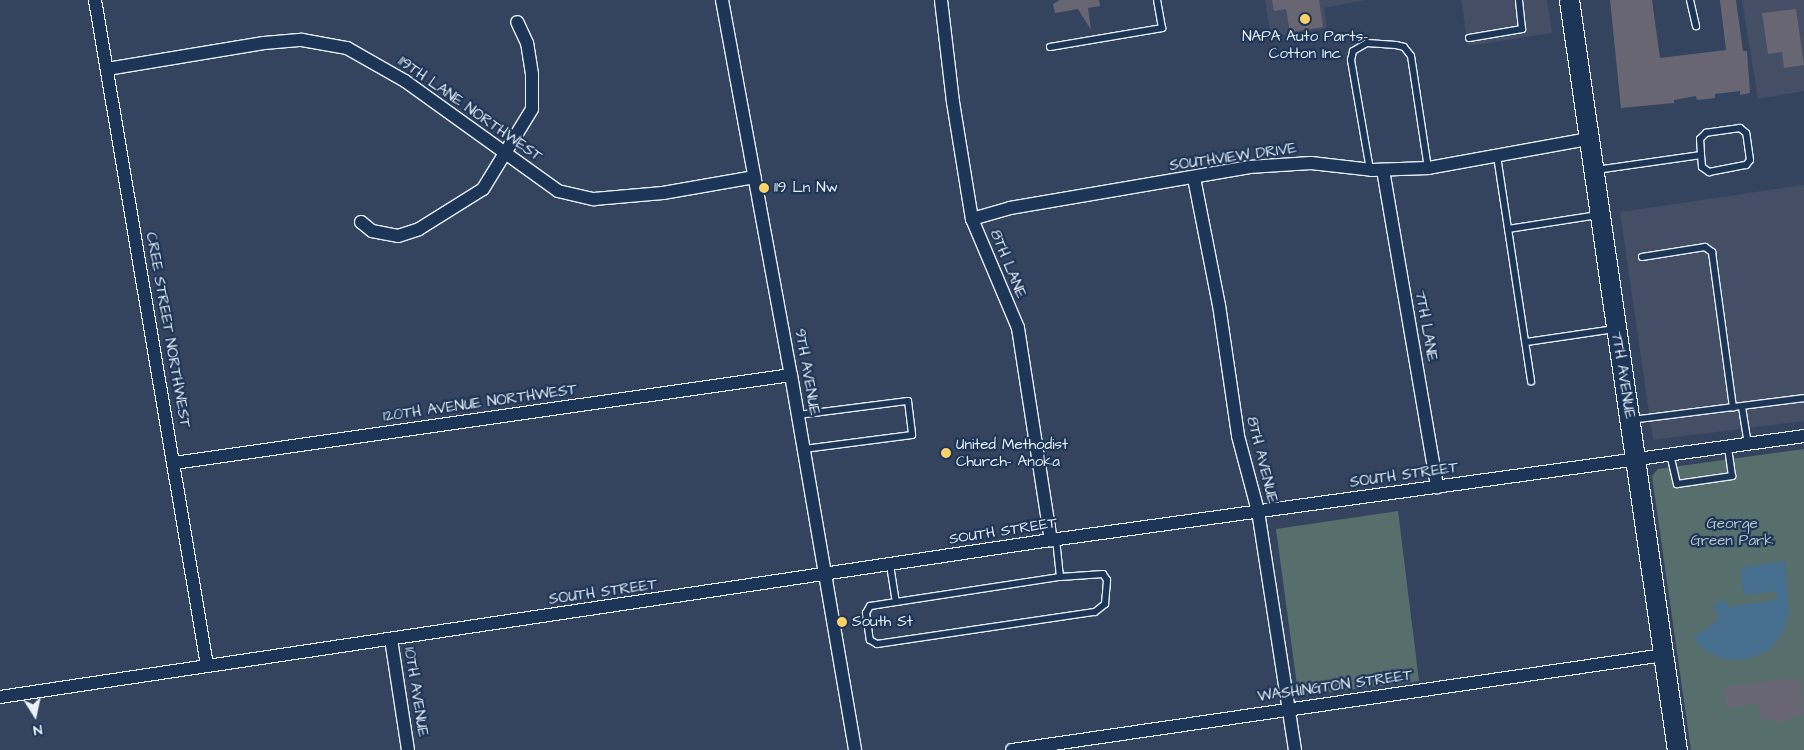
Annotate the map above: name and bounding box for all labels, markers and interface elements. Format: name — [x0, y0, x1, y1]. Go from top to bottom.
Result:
marker: NAPA Auto Parts- Cotton Inc — [1299, 13, 1311, 25]
place label: NAPA Auto Parts- Cotton Inc — [1242, 27, 1368, 62]
street label: 119TH LANE NORTHWEST — [395, 52, 545, 166]
street label: SOUTHVIEW DRIVE — [1168, 139, 1298, 175]
place label: 119 Ln Nw — [774, 179, 838, 197]
marker: 119 Ln Nw — [758, 182, 770, 194]
street label: 8TH LANE — [986, 227, 1030, 301]
street label: CREE STREET NORTHWEST — [142, 231, 194, 429]
street label: 7TH LANE — [1411, 289, 1441, 363]
street label: 9TH AVENUE — [791, 327, 823, 417]
street label: 7TH AVENUE — [1607, 330, 1639, 420]
street label: 120TH AVENUE NORTHWEST — [382, 380, 578, 426]
street label: 8TH AVENUE — [1243, 415, 1281, 505]
place label: United Methodist Church- Anoka — [956, 435, 1068, 470]
marker: United Methodist Church- Anoka — [940, 447, 952, 459]
street label: SOUTH STREET — [1349, 458, 1459, 492]
street label: SOUTH STREET — [948, 514, 1058, 548]
park label: George Green Park — [1690, 514, 1774, 549]
street label: SOUTH STREET — [548, 575, 658, 609]
place label: South St — [852, 613, 913, 631]
marker: South St — [836, 616, 848, 628]
street label: 10TH AVENUE — [400, 646, 432, 738]
street label: WASHINGTON STREET — [1256, 666, 1414, 706]
north arrow — [10, 690, 60, 740]
text: N — [32, 719, 44, 740]

